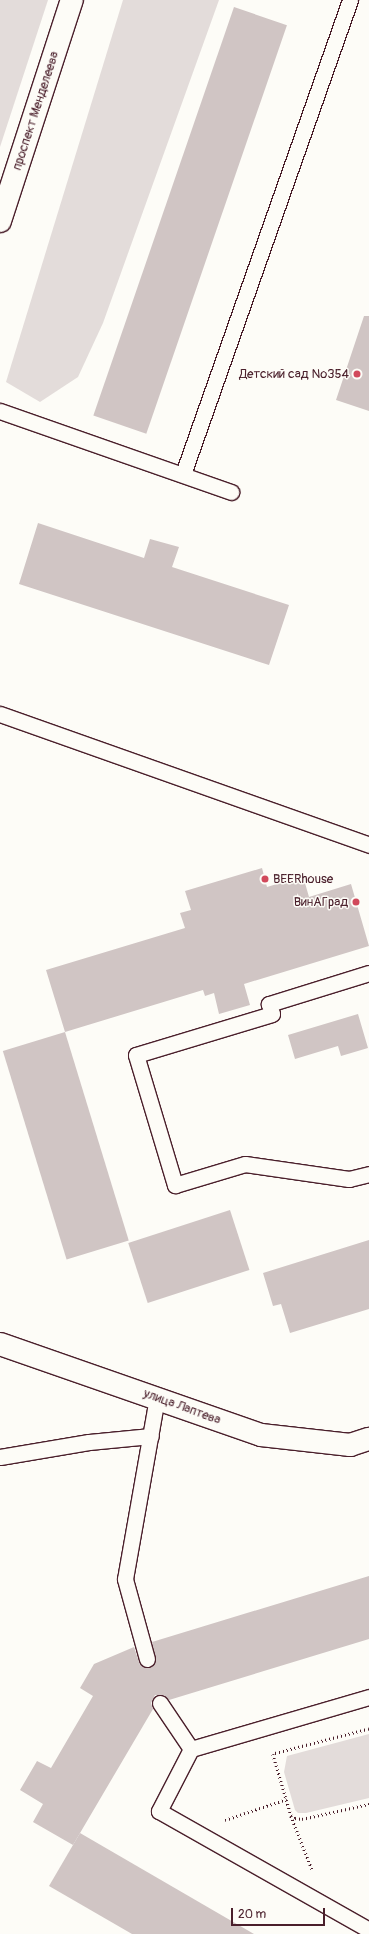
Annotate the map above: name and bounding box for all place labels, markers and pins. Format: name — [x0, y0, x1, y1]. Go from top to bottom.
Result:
place label: Детский сад №354 — [239, 366, 349, 382]
marker: Детский сад №354 — [352, 369, 362, 379]
place label: BEERhouse — [273, 871, 333, 887]
marker: BEERhouse — [260, 874, 270, 884]
place label: ВинАГрад — [294, 894, 348, 910]
marker: ВинАГрад — [351, 897, 361, 907]

